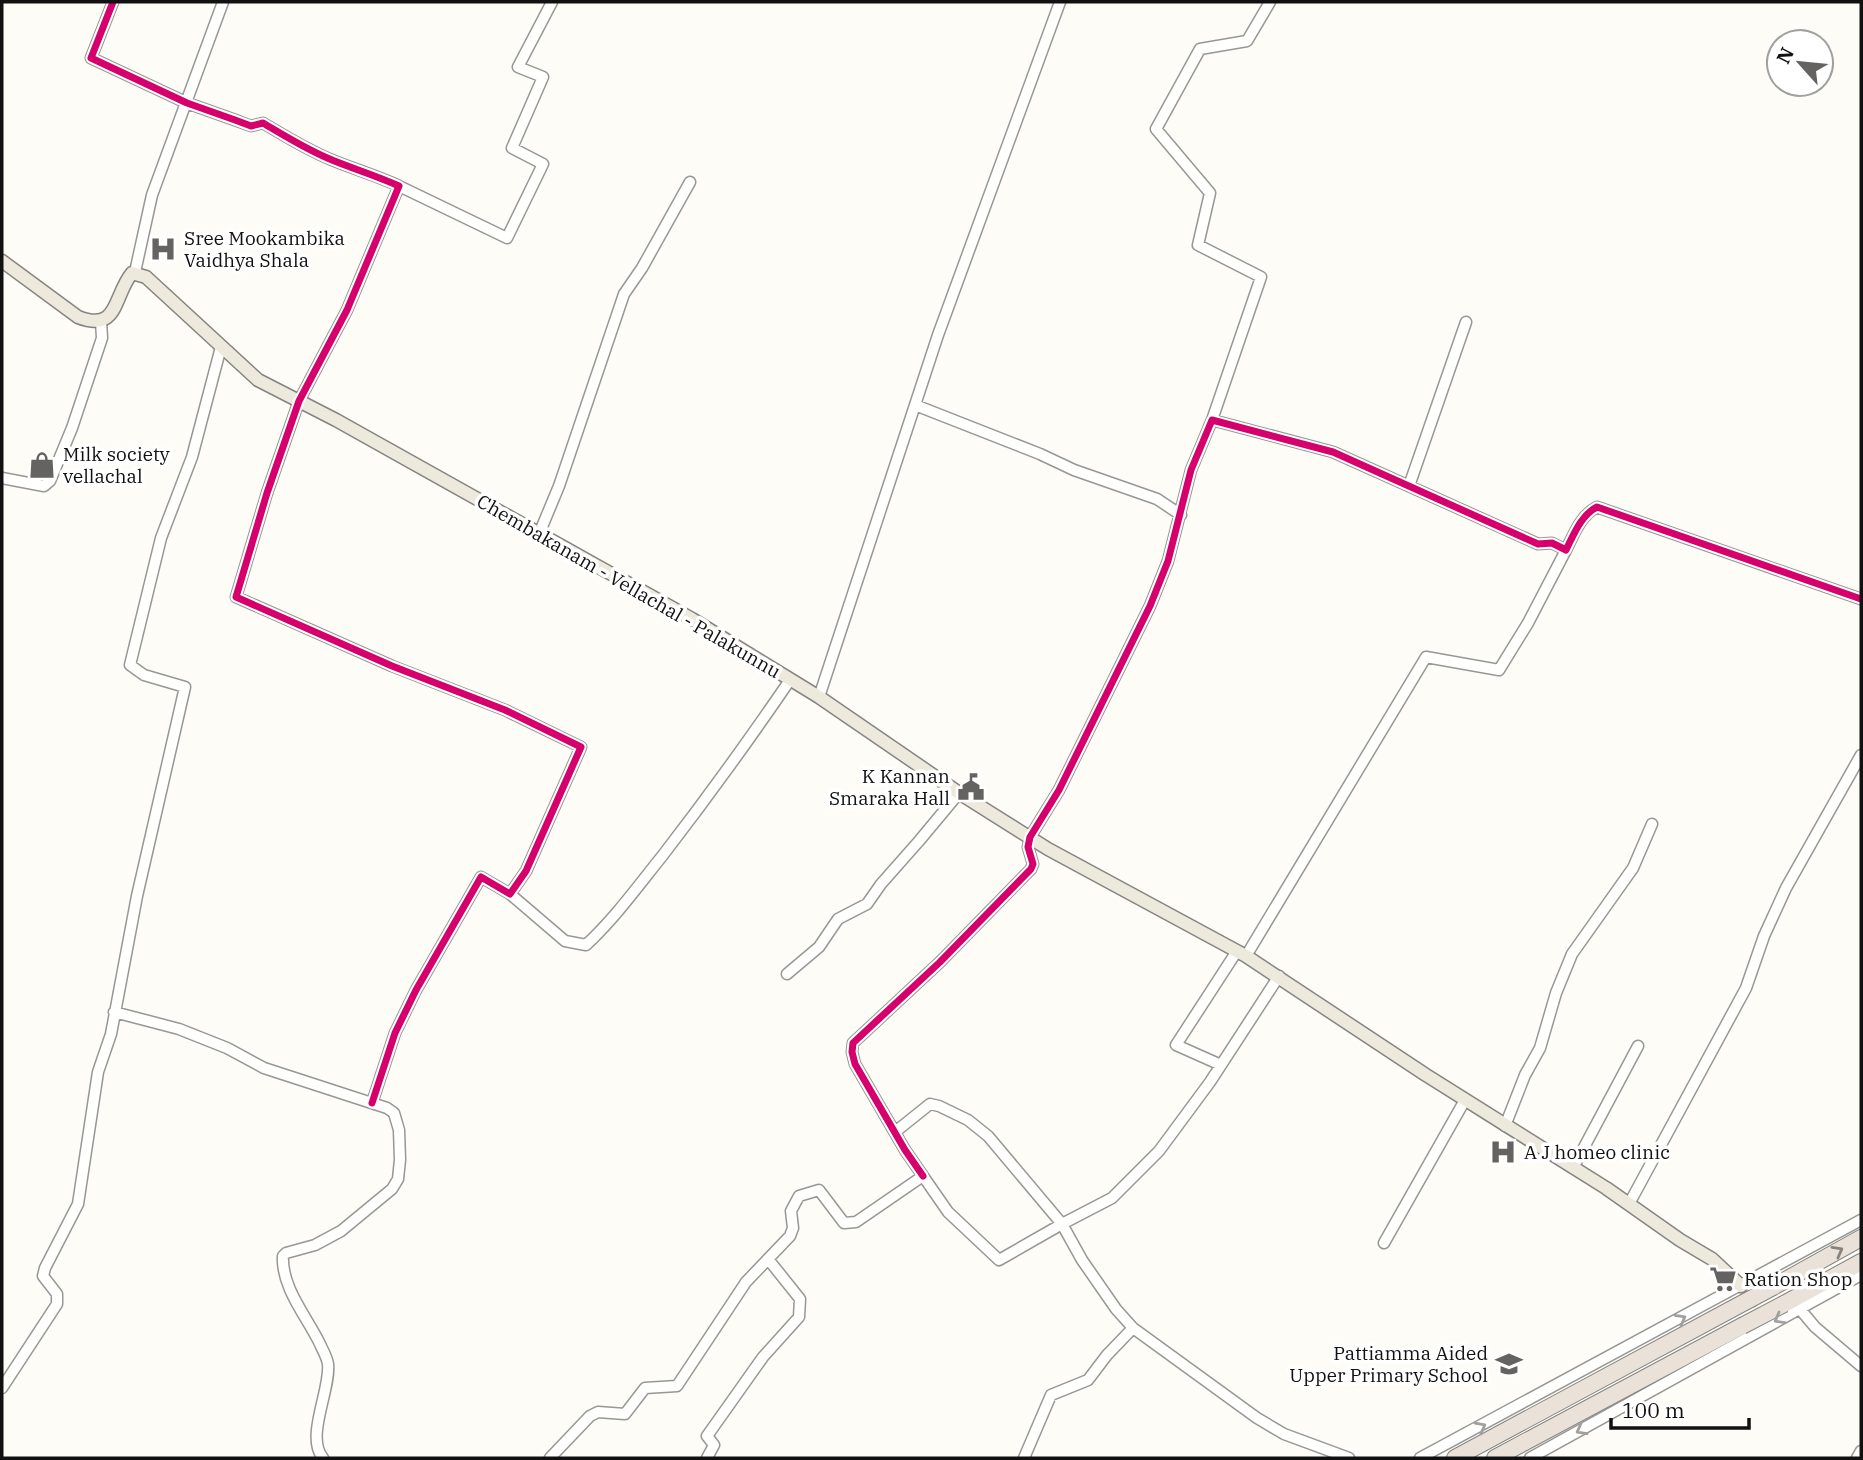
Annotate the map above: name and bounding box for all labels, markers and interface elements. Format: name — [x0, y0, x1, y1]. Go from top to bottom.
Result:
north arrow — [1765, 28, 1835, 98]
text: N — [1771, 43, 1799, 67]
place label: Sree Mookambika Vaidhya Shala — [184, 226, 345, 272]
hospital icon: Sree Mookambika Vaidhya Shala — [148, 234, 178, 264]
place label: Milk society vellachal — [63, 442, 171, 488]
shop icon: Milk society vellachal — [27, 450, 57, 480]
street label: Chembakanam - Vellachal - Palakunnu — [473, 489, 785, 683]
place label: K Kannan Smaraka Hall — [829, 764, 950, 810]
public building icon: K Kannan Smaraka Hall — [956, 772, 986, 802]
hospital icon: A J homeo clinic — [1488, 1137, 1518, 1167]
place label: A J homeo clinic — [1524, 1140, 1670, 1164]
one-way arrow — [1831, 1246, 1844, 1259]
supermarket icon: Ration Shop — [1708, 1264, 1738, 1294]
place label: Ration Shop — [1744, 1267, 1852, 1291]
one-way arrow — [1774, 1311, 1787, 1324]
one-way arrow — [1674, 1313, 1686, 1327]
place label: Pattiamma Aided Upper Primary School — [1289, 1341, 1488, 1387]
school or university icon: Pattiamma Aided Upper Primary School — [1494, 1349, 1524, 1379]
scale bar — [1611, 1386, 1749, 1430]
text: 100 m — [1622, 1396, 1685, 1424]
one-way arrow — [1474, 1421, 1486, 1435]
one-way arrow — [1576, 1422, 1588, 1435]

